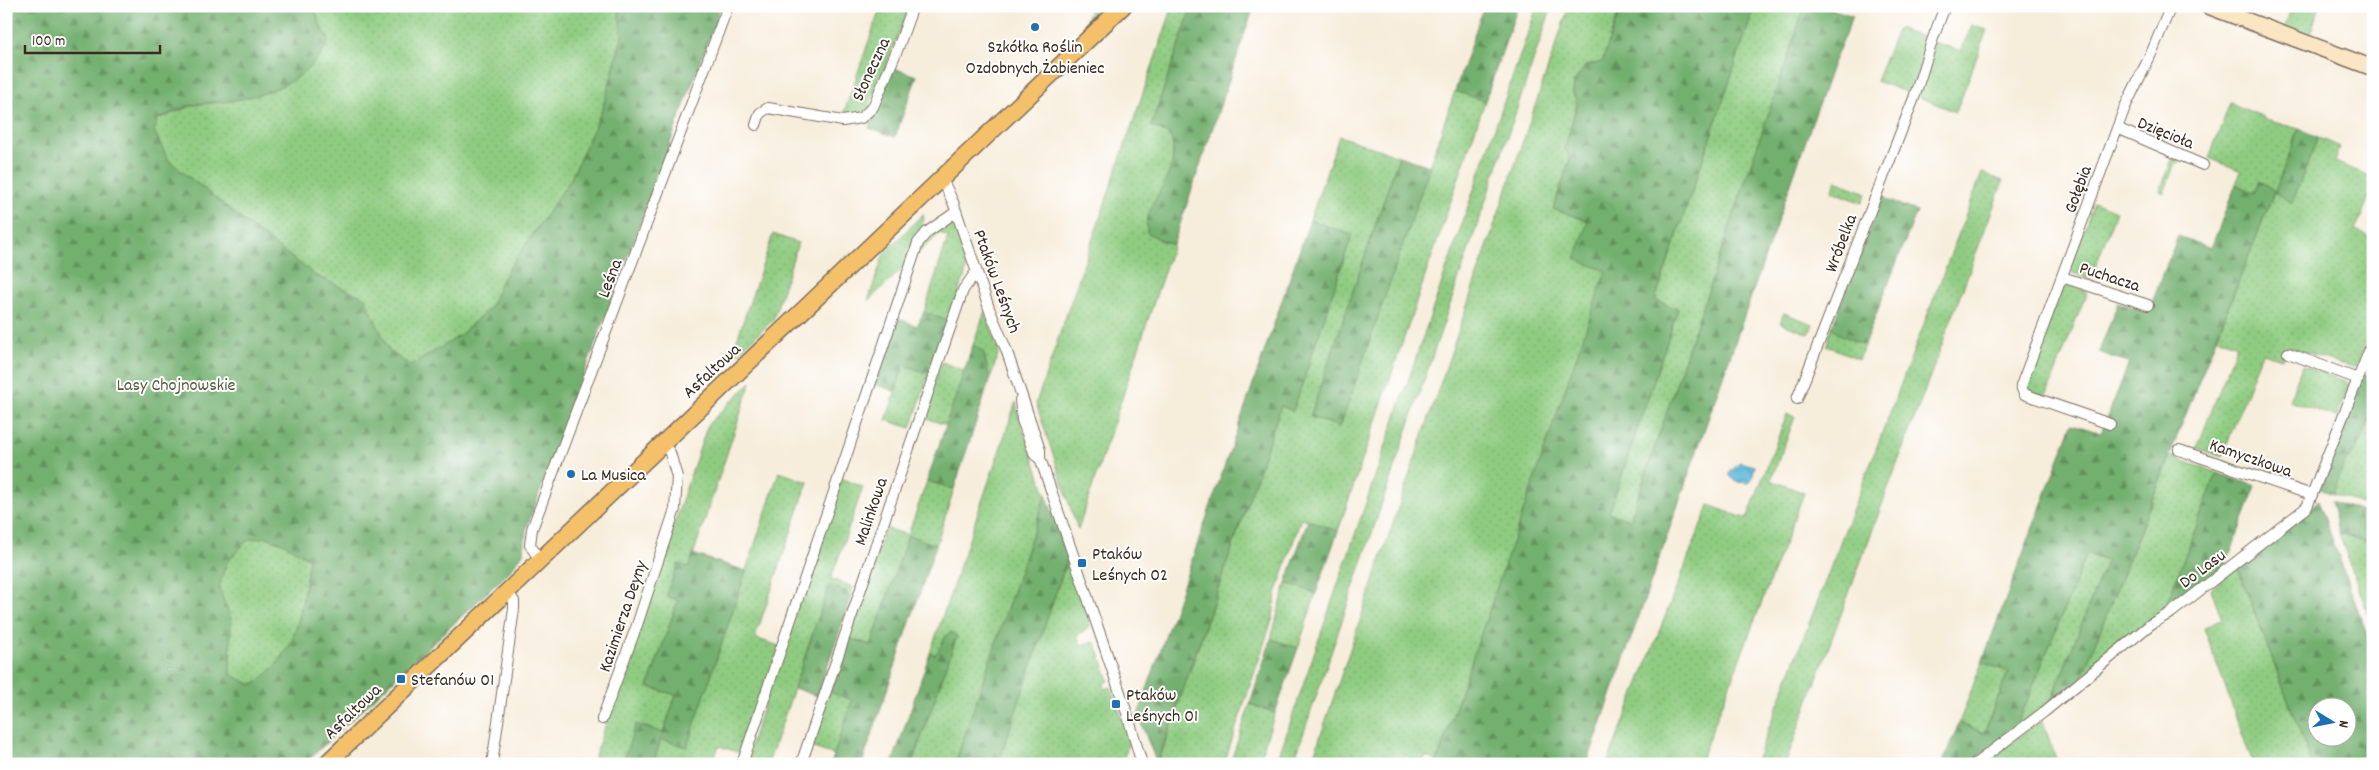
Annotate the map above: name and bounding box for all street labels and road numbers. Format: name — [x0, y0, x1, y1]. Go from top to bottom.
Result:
street label: Słoneczna — [847, 34, 898, 106]
street label: Dzięcioła — [2133, 112, 2198, 157]
street label: Gołębia — [2059, 162, 2100, 217]
street label: Wróbelka — [1820, 210, 1865, 277]
street label: Ptaków Leśnych — [965, 227, 1026, 337]
street label: Leśna — [593, 255, 630, 302]
street label: Puchacza — [2076, 257, 2143, 300]
street label: Asfaltowa — [678, 338, 748, 405]
street label: Kamyczkowa — [2205, 434, 2295, 485]
street label: Malinkowa — [849, 474, 896, 549]
street label: Do Lasu — [2175, 544, 2232, 596]
street label: Kazimierza Deyny — [594, 557, 655, 676]
street label: Asfaltowa — [319, 679, 388, 747]

